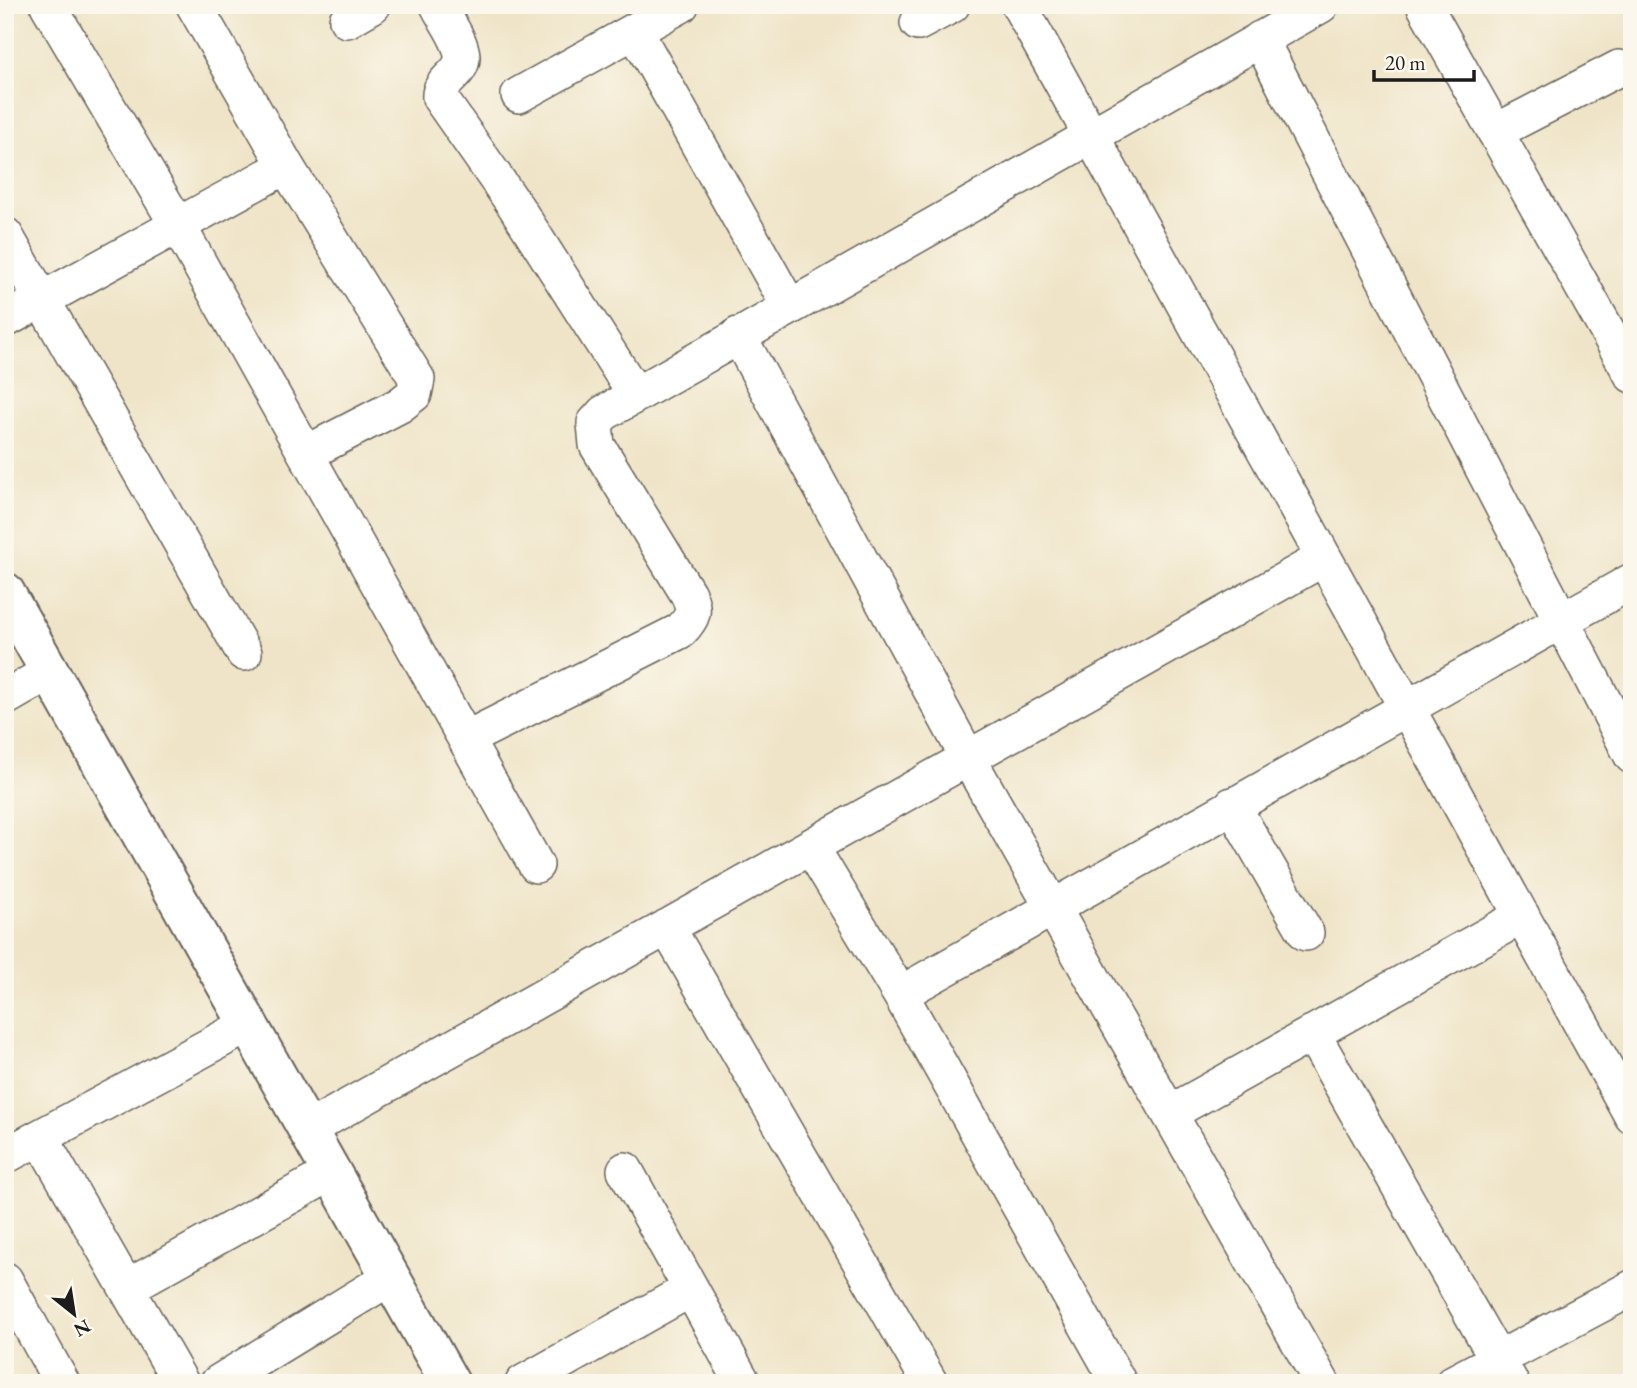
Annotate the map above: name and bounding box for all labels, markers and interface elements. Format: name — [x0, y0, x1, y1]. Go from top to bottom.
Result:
scale bar — [1374, 38, 1474, 82]
text: 20 m — [1385, 49, 1426, 76]
north arrow — [38, 1280, 108, 1350]
text: N — [69, 1314, 95, 1343]

